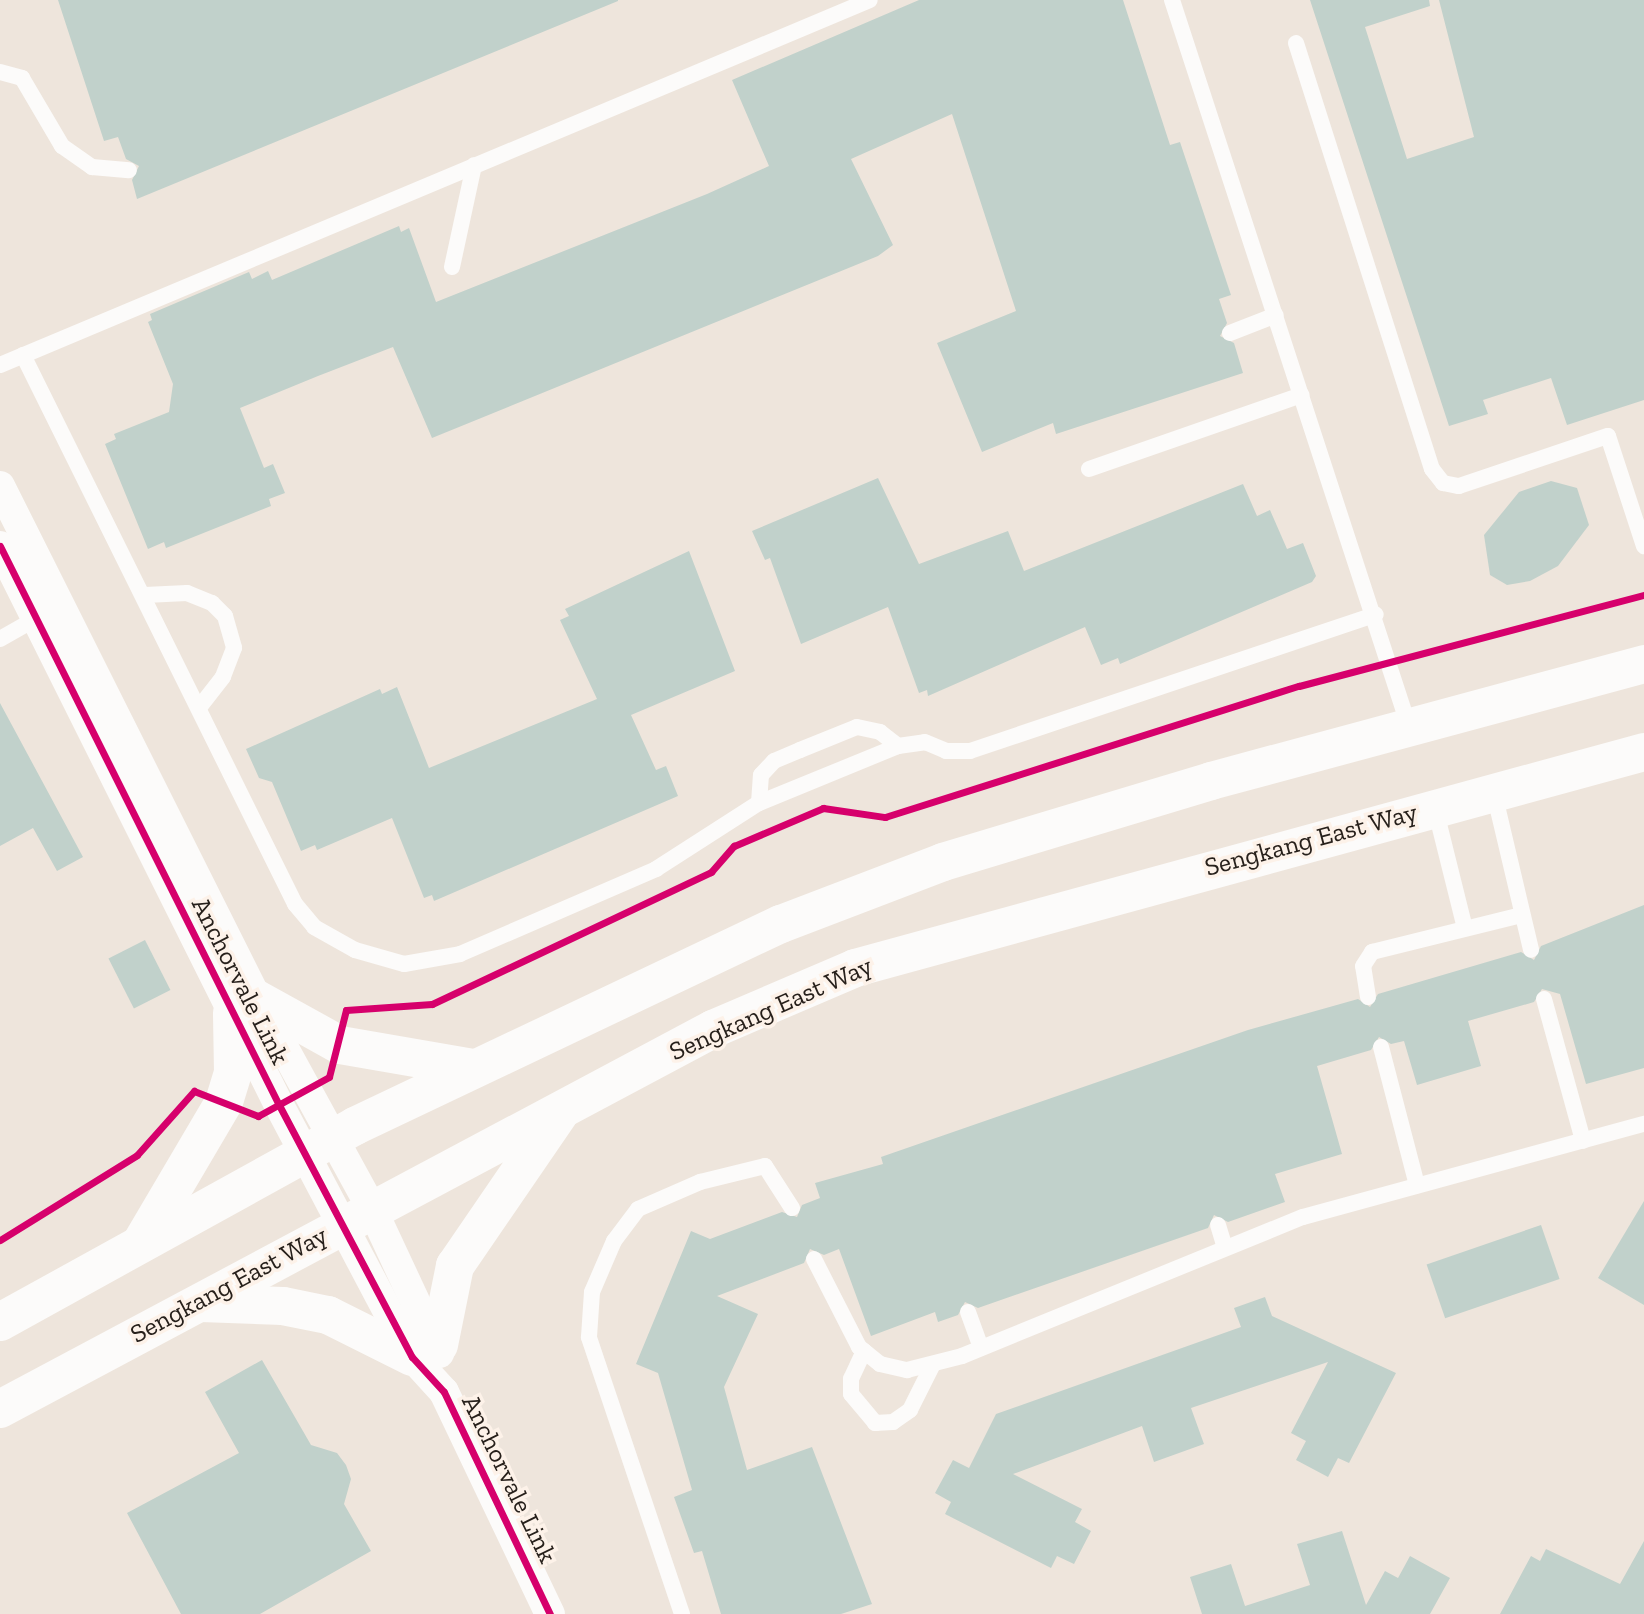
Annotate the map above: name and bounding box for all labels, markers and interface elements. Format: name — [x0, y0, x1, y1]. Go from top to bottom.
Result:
street label: Sengkang East Way — [1201, 797, 1421, 883]
street label: Anchorvale Link — [184, 892, 296, 1070]
street label: Sengkang East Way — [664, 950, 878, 1068]
street label: Sengkang East Way — [125, 1220, 333, 1350]
street label: Anchorvale Link — [455, 1390, 563, 1568]

